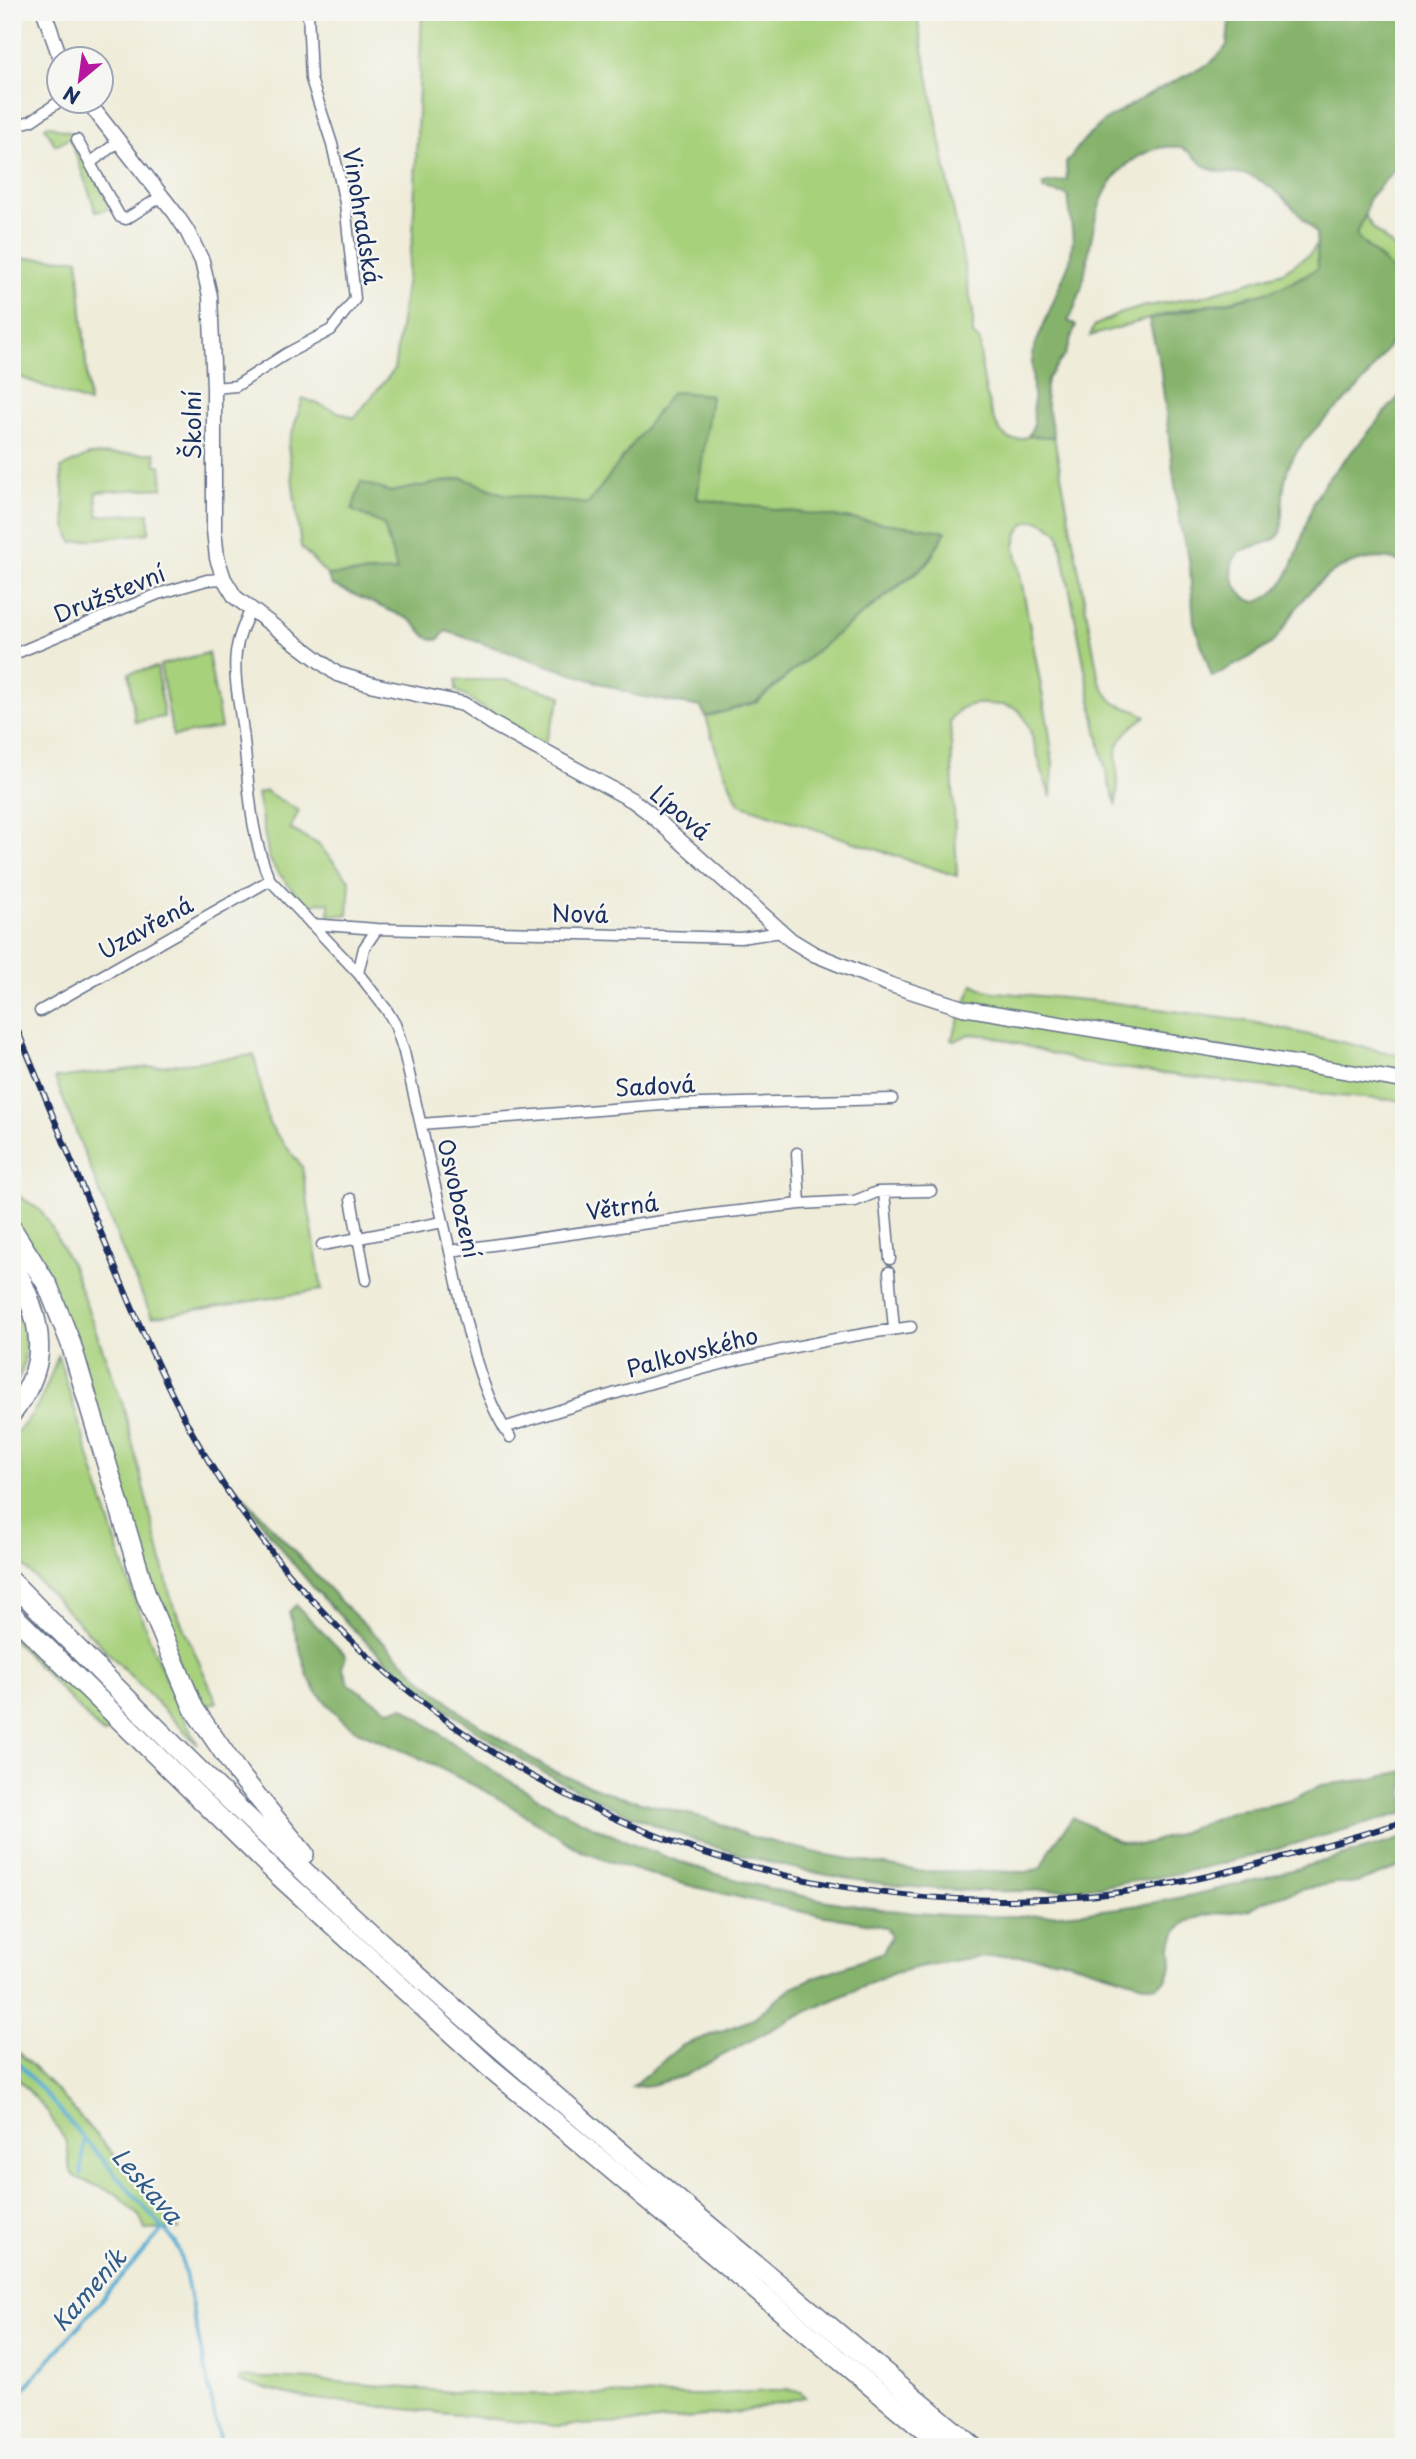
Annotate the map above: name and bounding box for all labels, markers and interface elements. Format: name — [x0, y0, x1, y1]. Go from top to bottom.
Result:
north arrow — [46, 46, 116, 116]
text: N — [58, 80, 85, 112]
street label: Vinohradská — [335, 145, 391, 288]
street label: Školní — [174, 390, 209, 459]
street label: Družstevní — [48, 555, 171, 631]
street label: Lípová — [643, 776, 719, 848]
street label: Uzavřená — [91, 886, 199, 967]
street label: Nová — [551, 895, 609, 931]
street label: Sadová — [614, 1065, 696, 1105]
street label: Osvobození — [429, 1135, 491, 1262]
street label: Větrná — [584, 1184, 661, 1228]
street label: Palkovského — [622, 1317, 762, 1385]
water label: Leskava — [104, 2139, 192, 2232]
water label: Kameník — [42, 2239, 135, 2338]

